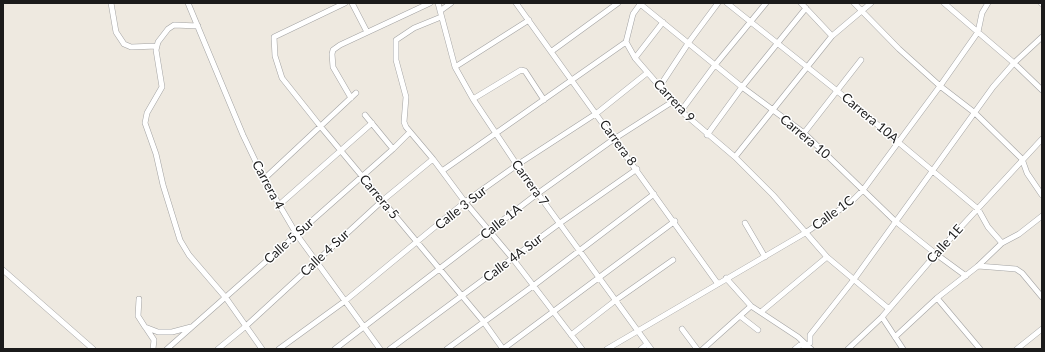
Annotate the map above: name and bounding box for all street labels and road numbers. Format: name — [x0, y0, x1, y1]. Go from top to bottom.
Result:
street label: Carrera 9 — [650, 76, 698, 126]
street label: Carrera 10A — [838, 90, 902, 146]
street label: Carrera 10 — [777, 112, 833, 162]
street label: Carrera 8 — [596, 117, 640, 169]
street label: Carrera 7 — [508, 157, 552, 209]
street label: Carrera 4 — [249, 158, 287, 212]
street label: Carrera 5 — [356, 172, 402, 222]
street label: Calle 3 Sur — [432, 183, 490, 233]
street label: Calle 1C — [809, 193, 857, 233]
street label: Calle 1A — [477, 201, 525, 243]
street label: Calle 5 Sur — [261, 215, 317, 267]
street label: Calle 1E — [924, 221, 966, 267]
street label: Calle 4 Sur — [297, 226, 353, 280]
street label: Calle 4A Sur — [480, 231, 546, 285]

